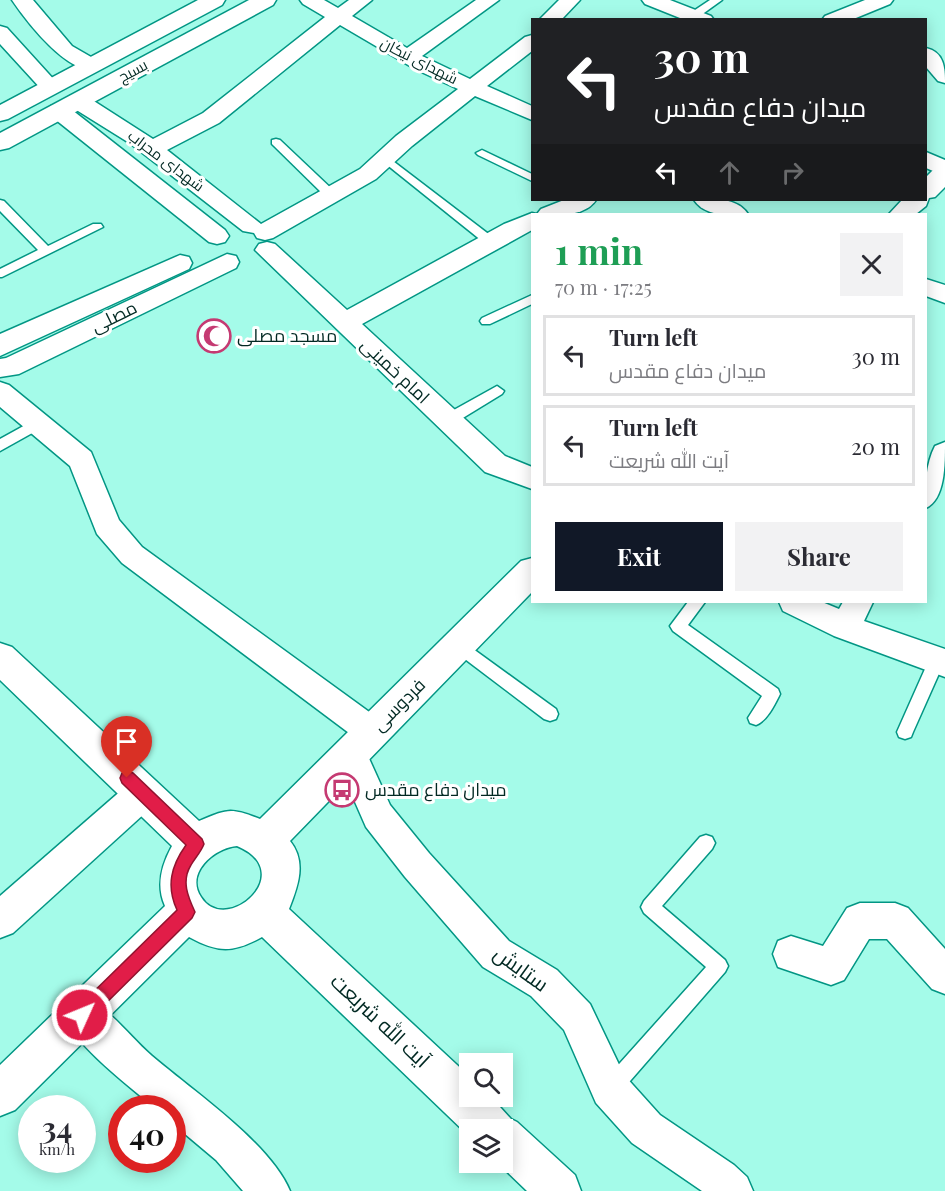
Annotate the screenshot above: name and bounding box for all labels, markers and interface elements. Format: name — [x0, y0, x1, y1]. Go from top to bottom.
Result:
text: 30 m — [654, 28, 749, 84]
street label: شهدای نیکان — [377, 32, 462, 89]
icon: left — [555, 42, 633, 120]
street label: بسیج — [114, 54, 152, 88]
text: میدان دفاع مقدس — [654, 88, 866, 124]
street label: شهدای محراب — [124, 125, 209, 196]
icon: left — [650, 156, 683, 189]
icon: ahead — [713, 156, 746, 189]
icon: right — [776, 156, 809, 189]
text: 1 min — [555, 226, 643, 274]
button: close — [840, 233, 903, 296]
text: 70 m · 17:25 — [555, 273, 652, 300]
street label: مصلی — [87, 295, 141, 337]
mosque icon: مسجد مصلی — [196, 318, 232, 354]
text: Turn left — [609, 322, 698, 352]
place label: مسجد مصلی — [237, 323, 337, 347]
street label: امام خمینی — [355, 332, 435, 409]
icon: left — [558, 339, 591, 372]
text: 30 m — [852, 341, 900, 371]
text: میدان دفاع مقدس — [609, 356, 766, 383]
text: Turn left — [609, 412, 698, 442]
icon: left — [558, 429, 591, 462]
text: 20 m — [851, 431, 900, 461]
text: آیت الله شریعت — [609, 446, 729, 473]
button: Exit — [555, 522, 723, 591]
button: Share — [735, 522, 903, 591]
street label: فردوسی — [367, 673, 430, 736]
pin — [101, 716, 152, 778]
icon: arrive — [110, 725, 143, 758]
bus stop icon: میدان دفاع مقدس — [324, 772, 360, 808]
place label: میدان دفاع مقدس — [365, 777, 507, 802]
street label: ستایش — [488, 938, 555, 998]
street label: آیت الله شریعت — [326, 966, 437, 1073]
position arrow — [50, 983, 114, 1047]
map controls — [459, 1053, 513, 1173]
button: search — [459, 1053, 513, 1107]
speed limit sign: 40 — [108, 1095, 186, 1173]
text: 34 — [42, 1107, 72, 1147]
button: layers — [459, 1119, 513, 1173]
text: km/h — [39, 1139, 75, 1159]

